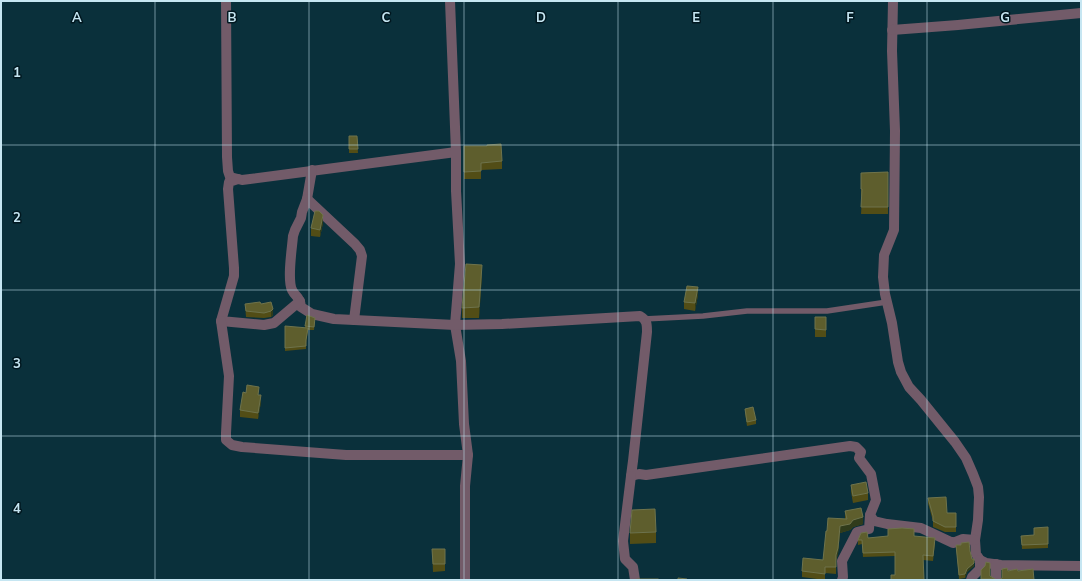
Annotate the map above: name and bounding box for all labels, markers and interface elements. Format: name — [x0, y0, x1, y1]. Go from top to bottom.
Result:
text: A — [72, 9, 82, 25]
text: B — [228, 9, 237, 25]
text: C — [382, 9, 391, 25]
text: D — [536, 9, 546, 25]
text: E — [692, 9, 700, 25]
text: F — [846, 9, 854, 25]
text: G — [1000, 9, 1010, 25]
text: 1 — [13, 64, 21, 80]
text: 2 — [13, 209, 21, 225]
text: 3 — [13, 355, 21, 371]
text: 4 — [13, 500, 21, 516]

